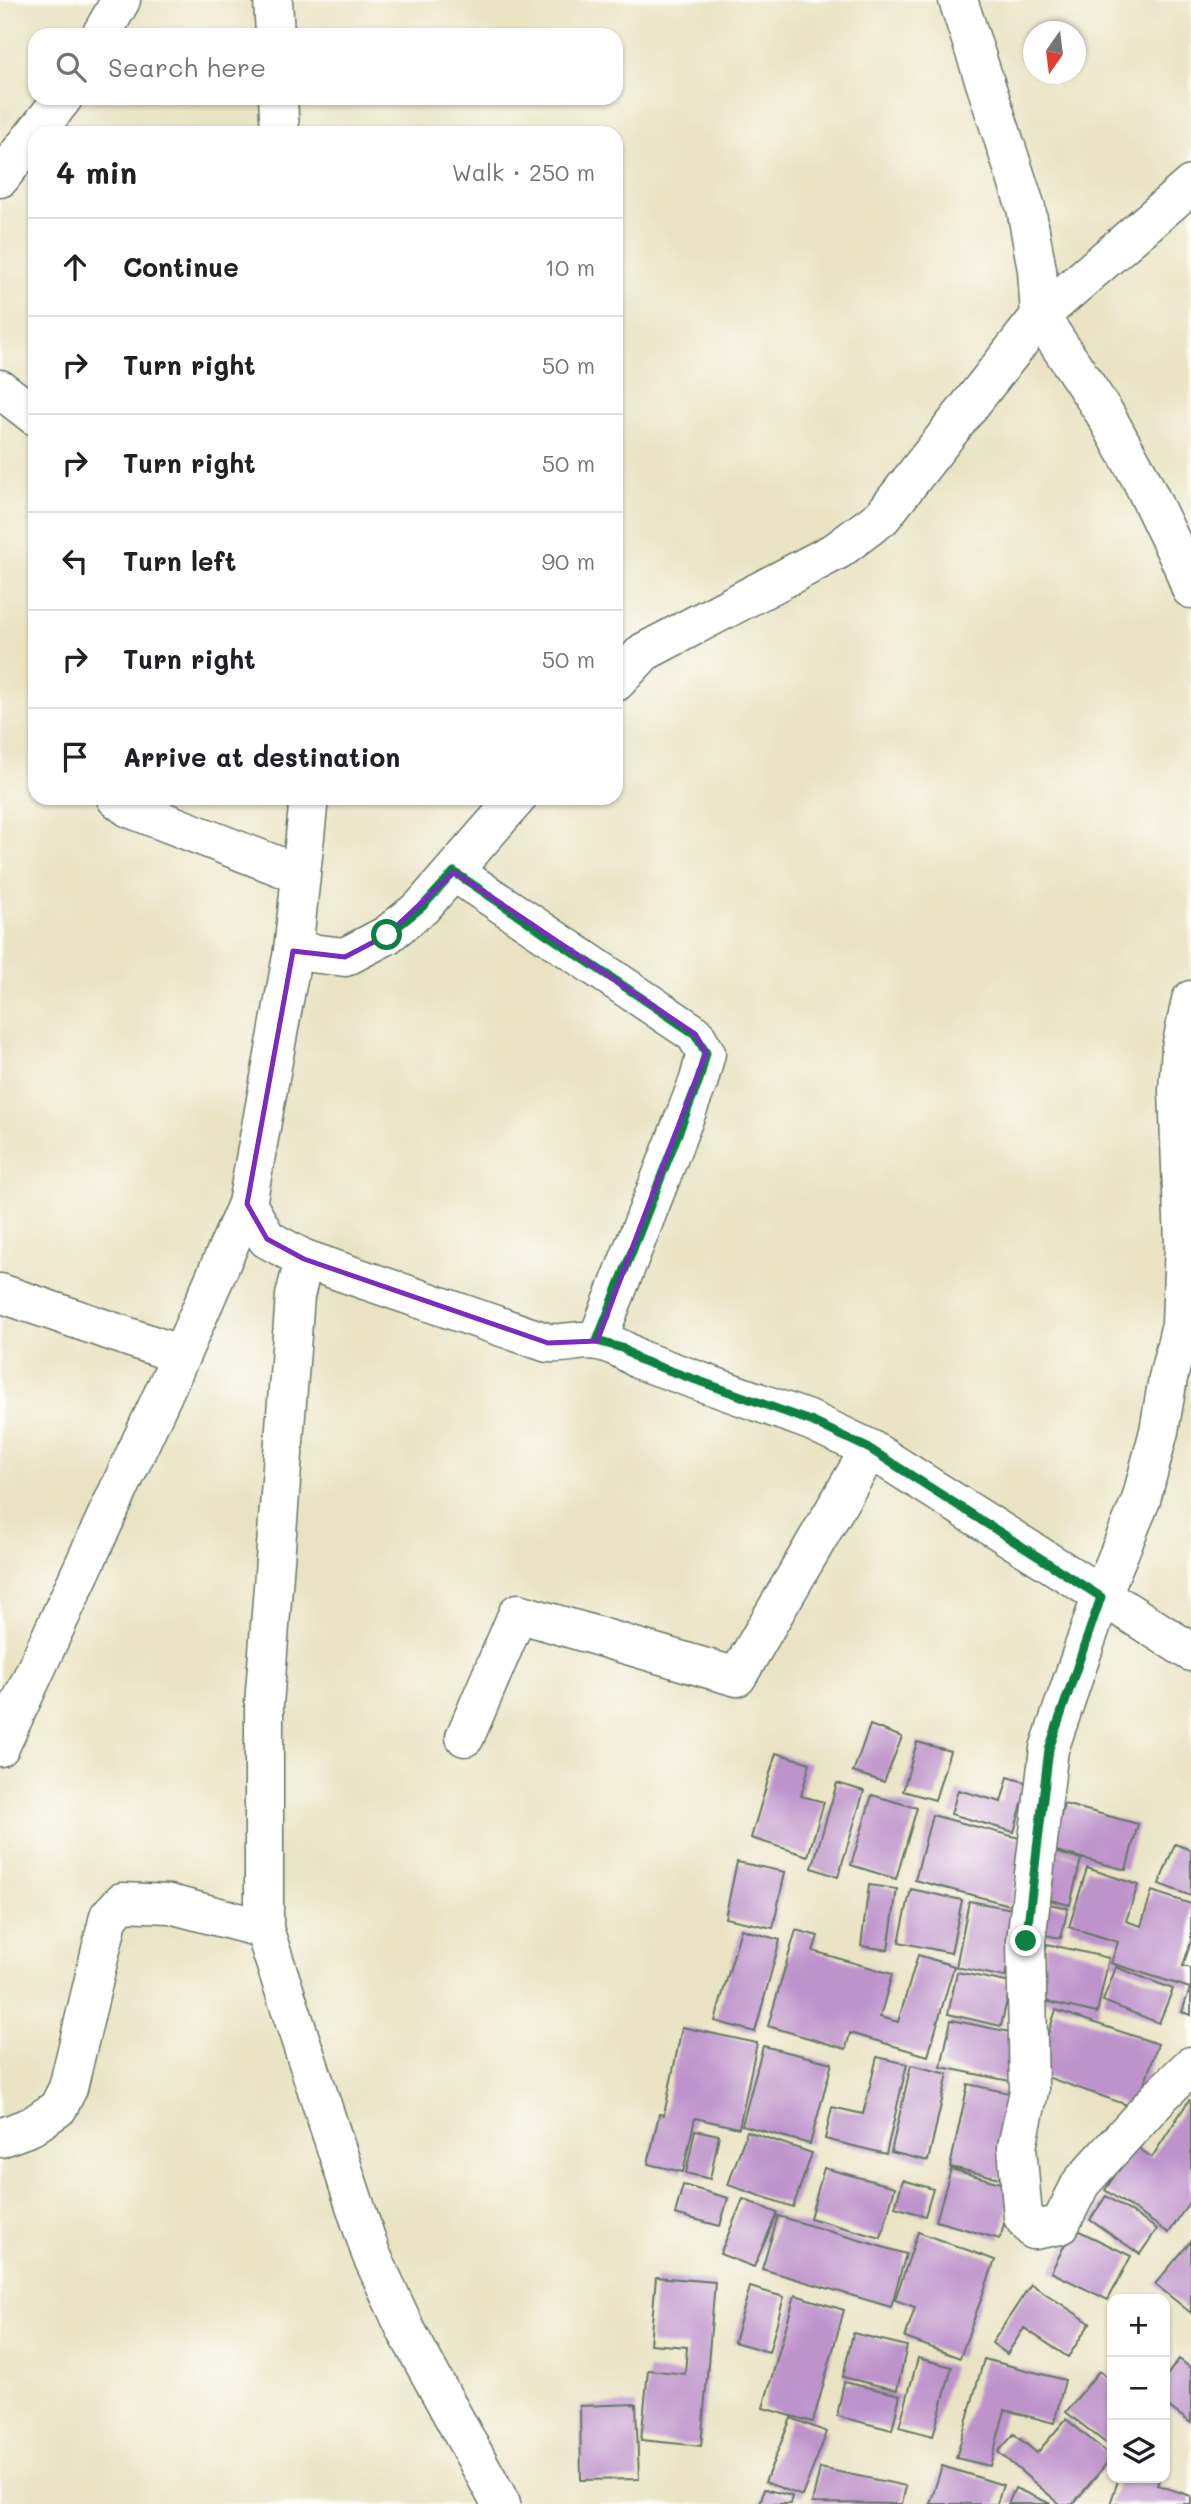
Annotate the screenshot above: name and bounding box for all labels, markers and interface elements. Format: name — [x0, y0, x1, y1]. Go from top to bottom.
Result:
north arrow — [1023, 21, 1086, 84]
search box — [28, 28, 623, 105]
icon: search — [52, 48, 90, 86]
text: Search here — [108, 50, 266, 84]
text: 4 min — [56, 152, 137, 192]
text: Walk · 250 m — [452, 157, 595, 187]
icon: ahead — [56, 248, 94, 286]
text: Continue — [123, 250, 239, 284]
text: 10 m — [545, 252, 595, 282]
icon: right — [56, 346, 94, 384]
text: Turn right — [123, 348, 256, 382]
text: 50 m — [542, 350, 595, 380]
icon: right — [56, 444, 94, 482]
text: Turn right — [123, 446, 256, 480]
text: 50 m — [542, 448, 595, 478]
icon: left — [56, 542, 94, 580]
text: Turn left — [123, 544, 236, 578]
text: 90 m — [542, 546, 595, 576]
icon: right — [56, 640, 94, 678]
text: Turn right — [123, 642, 256, 676]
text: 50 m — [542, 644, 595, 674]
icon: arrive — [56, 738, 94, 776]
text: Arrive at destination — [123, 740, 400, 774]
route start — [371, 919, 402, 950]
route end — [1010, 1925, 1041, 1956]
map controls — [1107, 2294, 1170, 2483]
button: + — [1107, 2294, 1170, 2357]
button: − — [1107, 2357, 1170, 2420]
button: layers — [1107, 2420, 1170, 2483]

